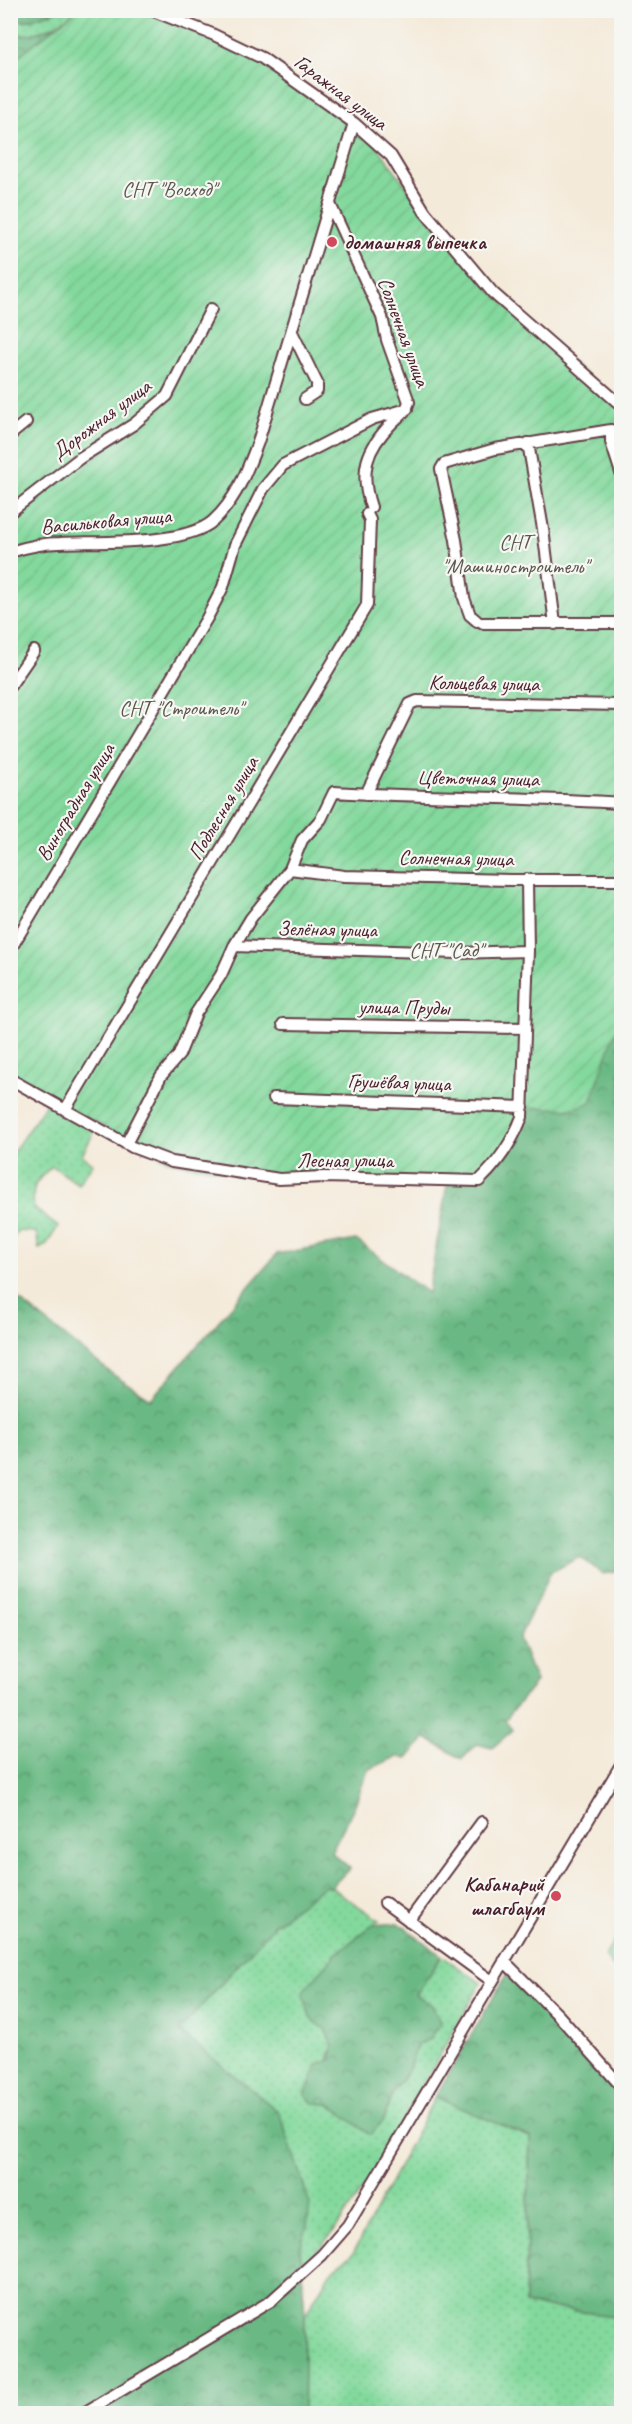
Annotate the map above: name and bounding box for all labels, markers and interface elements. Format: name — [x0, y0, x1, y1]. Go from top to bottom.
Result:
street label: Гаражная улица — [289, 48, 394, 137]
park label: СНТ "Восход" — [122, 176, 220, 202]
place label: домашняя выпечка — [344, 229, 488, 255]
marker: домашняя выпечка — [325, 235, 339, 249]
street label: Солнечная улица — [372, 274, 436, 392]
street label: Дорожная улица — [46, 372, 157, 465]
street label: Васильковая улица — [40, 502, 174, 540]
park label: СНТ "Машиностроитель" — [442, 529, 592, 579]
street label: Кольцевая улица — [428, 669, 541, 697]
park label: СНТ "Строитель" — [119, 695, 247, 721]
street label: Виноградная улица — [30, 737, 121, 865]
street label: Подлесная улица — [182, 750, 265, 865]
street label: Цветочная улица — [417, 764, 541, 792]
street label: Солнечная улица — [398, 844, 515, 872]
street label: Зелёная улица — [277, 915, 379, 943]
park label: СНТ "Сад" — [409, 937, 487, 963]
street label: улица Пруды — [356, 993, 452, 1021]
street label: Грушёвая улица — [347, 1067, 453, 1097]
street label: Лесная улица — [297, 1147, 395, 1173]
place label: Кабанарий шлагбаум — [464, 1871, 546, 1921]
marker: Кабанарий шлагбаум — [549, 1889, 563, 1903]

